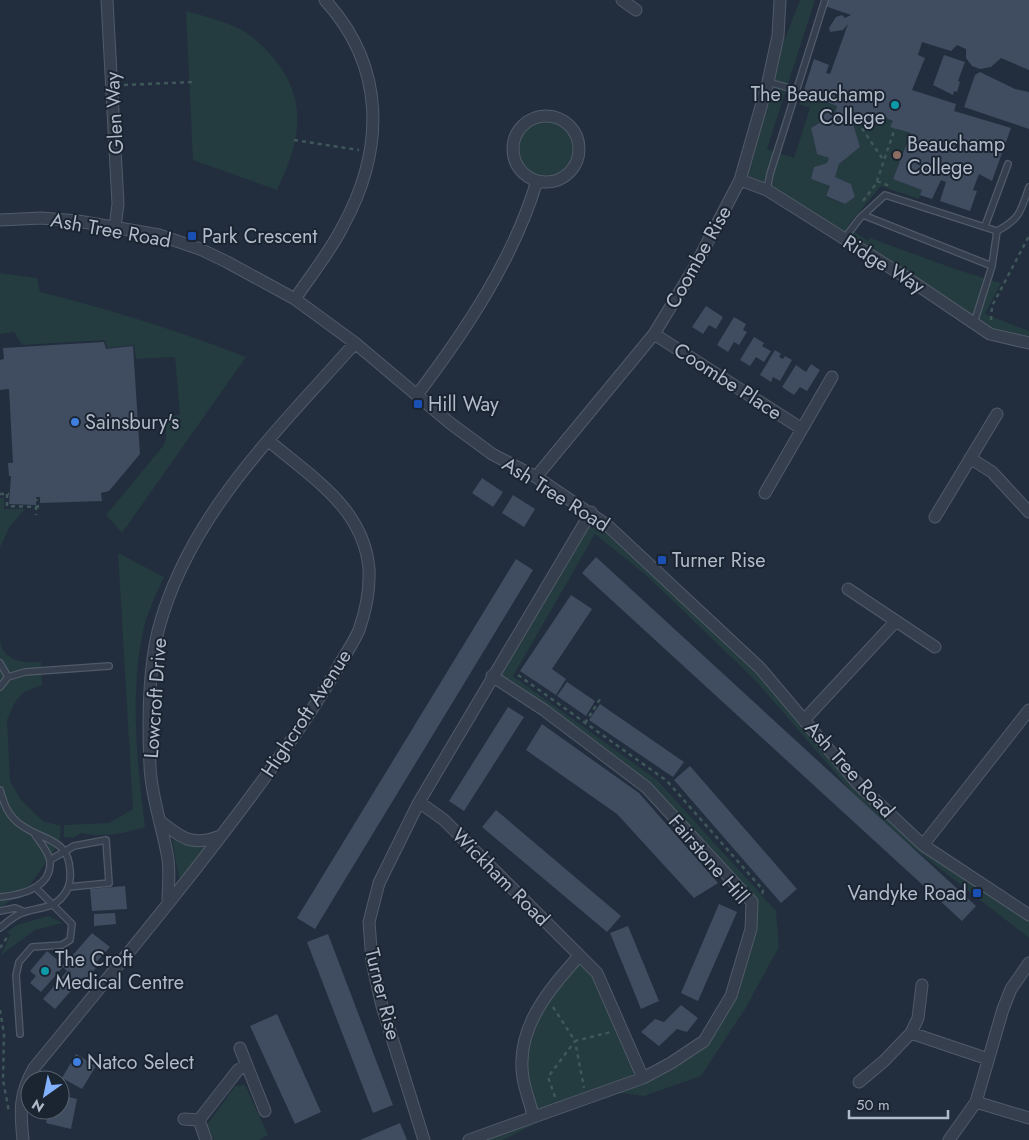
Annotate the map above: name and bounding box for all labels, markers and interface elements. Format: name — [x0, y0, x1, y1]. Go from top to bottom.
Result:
street label: Glen Way — [98, 71, 131, 155]
place label: The Beauchamp College — [751, 80, 885, 132]
marker: The Beauchamp College — [889, 99, 901, 111]
place label: Beauchamp College — [907, 130, 1005, 182]
marker: Beauchamp College — [891, 149, 903, 161]
street label: Coombe Rise — [658, 201, 739, 314]
street label: Ash Tree Road — [48, 206, 173, 255]
place label: Park Crescent — [202, 222, 318, 251]
street label: Ridge Way — [837, 228, 930, 301]
marker: Park Crescent — [186, 230, 198, 242]
street label: Coombe Place — [668, 336, 788, 427]
place label: Hill Way — [428, 390, 499, 419]
marker: Hill Way — [412, 398, 424, 410]
place label: Sainsbury's — [85, 408, 179, 437]
marker: Sainsbury's — [69, 416, 81, 428]
street label: Ash Tree Road — [496, 450, 615, 539]
place label: Turner Rise — [672, 546, 765, 575]
marker: Turner Rise — [656, 554, 668, 566]
street label: Lowcroft Drive — [137, 637, 174, 759]
street label: Highcroft Avenue — [254, 644, 359, 783]
street label: Ash Tree Road — [798, 714, 901, 824]
street label: Fairstone Hill — [661, 808, 756, 910]
street label: Wickham Road — [445, 822, 556, 933]
place label: Vandyke Road — [848, 879, 967, 908]
marker: Vandyke Road — [971, 887, 983, 899]
place label: The Croft Medical Centre — [55, 945, 184, 997]
street label: Turner Rise — [357, 945, 408, 1043]
marker: The Croft Medical Centre — [39, 965, 51, 977]
place label: Natco Select — [87, 1048, 194, 1077]
marker: Natco Select — [71, 1056, 83, 1068]
north arrow — [20, 1070, 70, 1120]
scale bar — [849, 1088, 948, 1120]
text: N — [28, 1094, 48, 1117]
text: 50 m — [856, 1094, 890, 1116]

